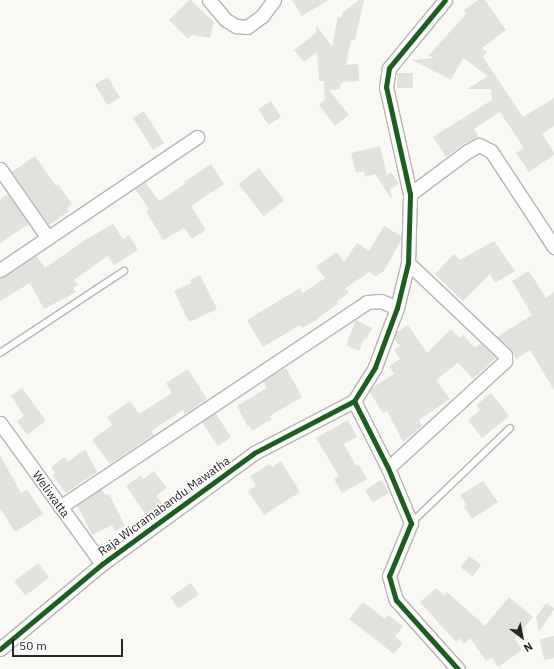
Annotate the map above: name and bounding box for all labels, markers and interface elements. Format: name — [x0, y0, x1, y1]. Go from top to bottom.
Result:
street label: Raja Wicramabandu Mawatha — [95, 453, 233, 559]
street label: Weliwatta — [29, 468, 73, 520]
north arrow — [502, 617, 542, 657]
scale bar — [14, 631, 125, 657]
text: 50 m — [19, 638, 47, 653]
text: N — [521, 639, 535, 655]

